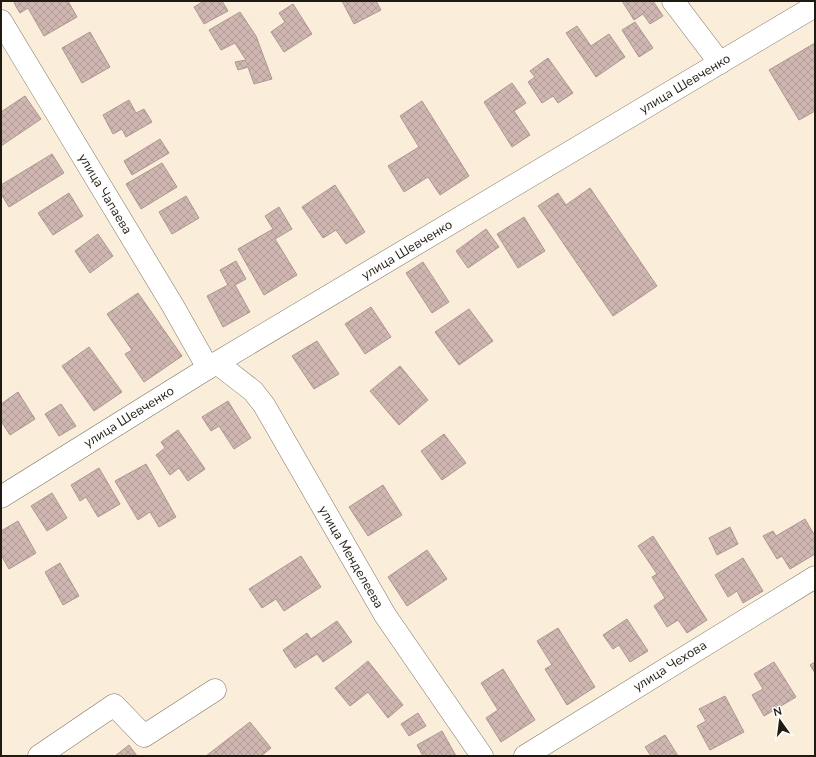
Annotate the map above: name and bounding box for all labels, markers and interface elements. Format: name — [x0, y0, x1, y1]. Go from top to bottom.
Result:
street label: улица Шевченко — [636, 50, 734, 118]
street label: улица Чапаева — [74, 150, 136, 238]
street label: улица Шевченко — [358, 216, 456, 284]
street label: улица Шевченко — [80, 382, 178, 452]
street label: улица Менделеева — [314, 502, 388, 612]
street label: улица Чехова — [630, 636, 710, 696]
north arrow — [760, 701, 800, 741]
text: N — [772, 704, 784, 720]

